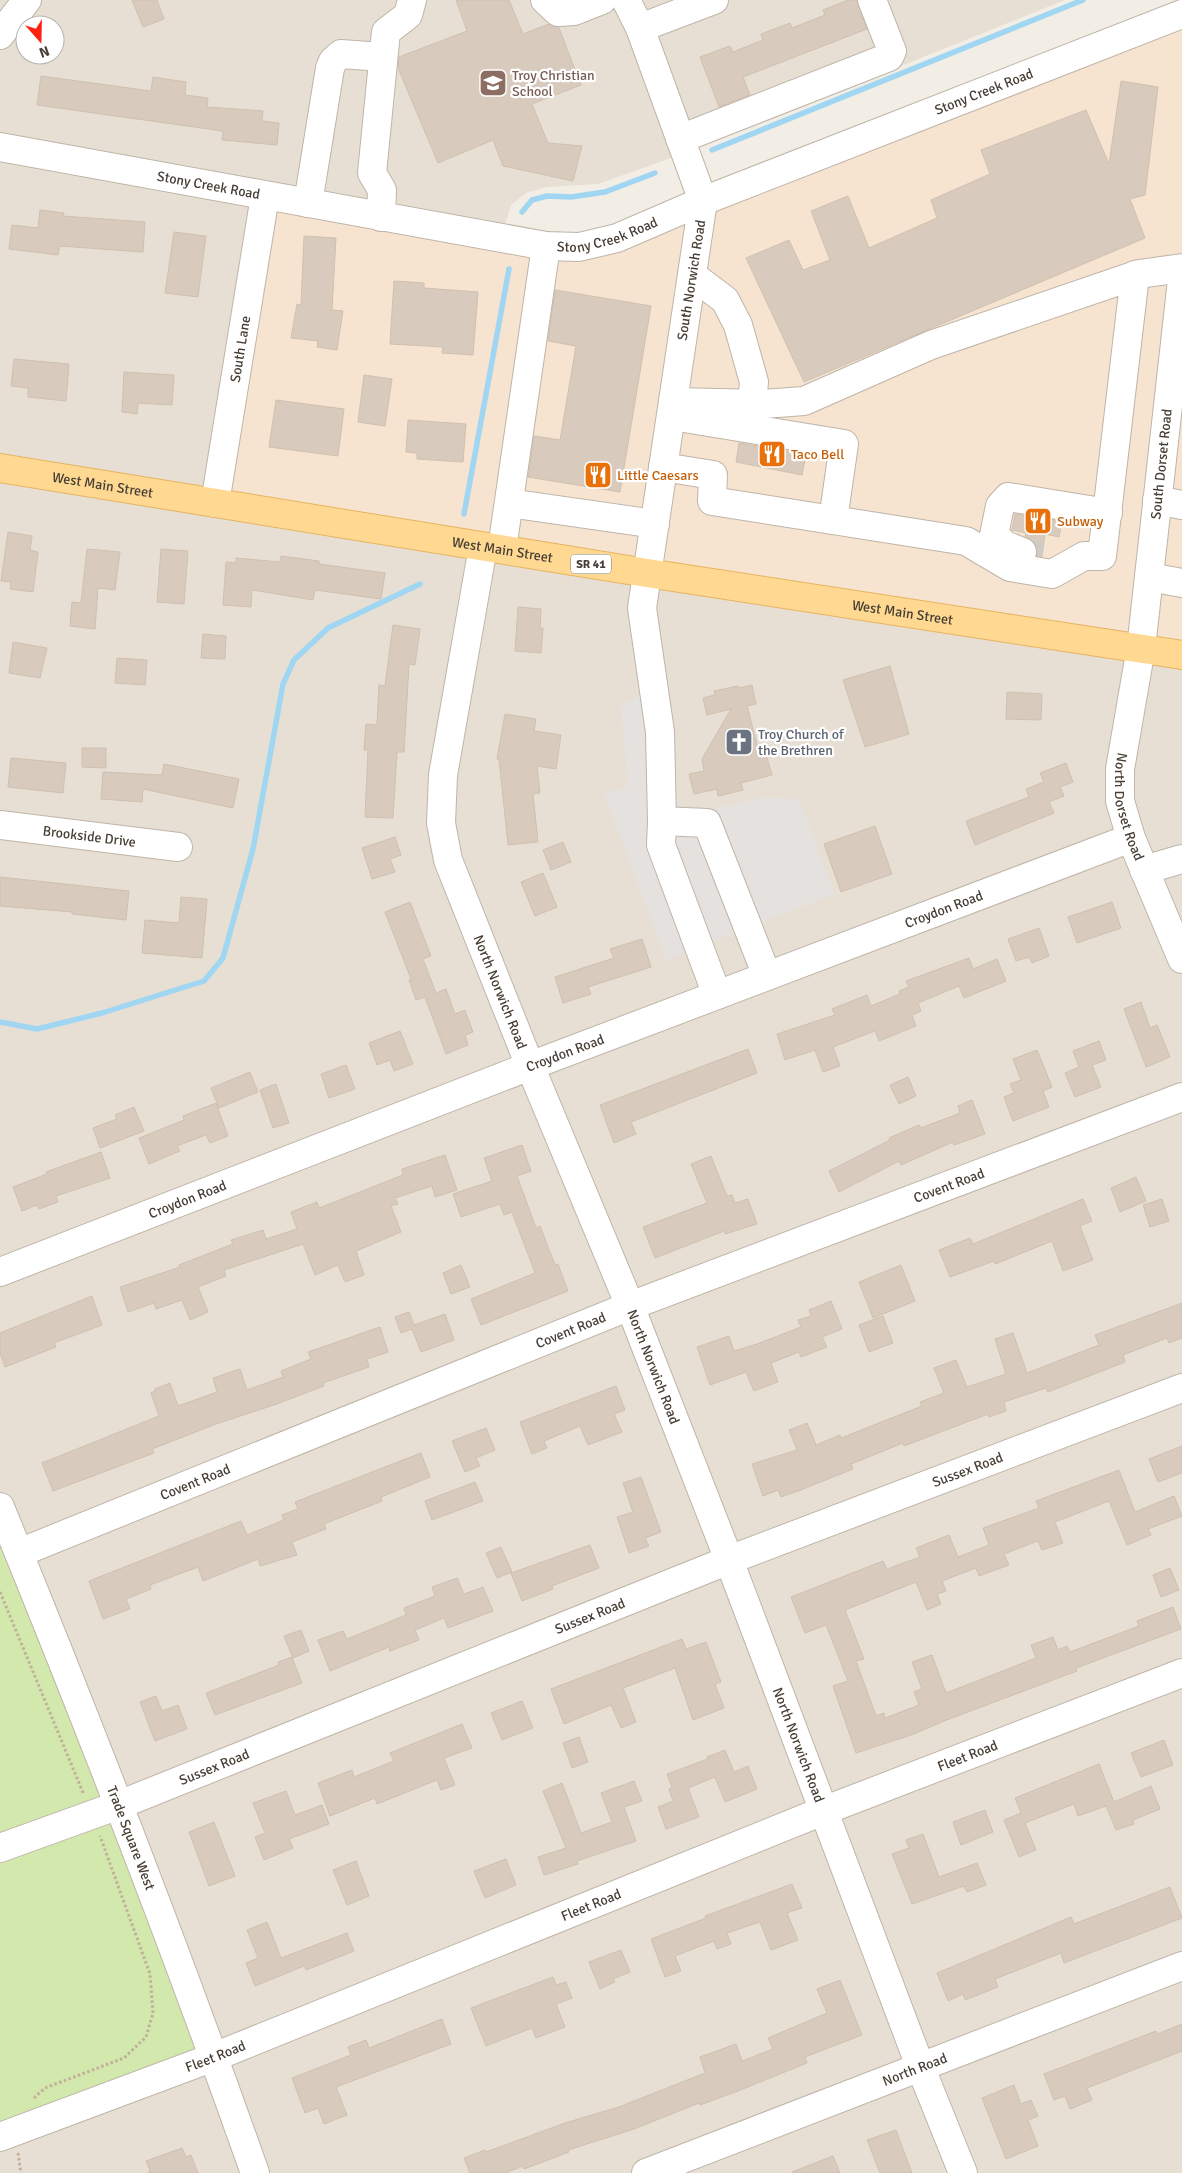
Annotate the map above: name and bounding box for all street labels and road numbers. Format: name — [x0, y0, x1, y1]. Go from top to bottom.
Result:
street label: Stony Creek Road — [932, 65, 1036, 119]
street label: Stony Creek Road — [156, 168, 261, 203]
street label: Stony Creek Road — [557, 214, 660, 256]
street label: South Norwich Road — [674, 219, 709, 342]
street label: South Lane — [227, 315, 254, 384]
street label: South Dorset Road — [1147, 408, 1176, 520]
street label: West Main Street — [51, 469, 154, 502]
street label: West Main Street — [451, 533, 554, 567]
road number: SR 41 — [571, 554, 611, 574]
street label: West Main Street — [851, 597, 954, 629]
street label: North Dorset Road — [1111, 751, 1148, 863]
street label: Brookside Drive — [42, 822, 137, 851]
street label: Croydon Road — [902, 887, 985, 932]
street label: North Norwich Road — [470, 932, 530, 1052]
street label: Croydon Road — [524, 1031, 607, 1076]
street label: Covent Road — [911, 1165, 987, 1207]
street label: Croydon Road — [146, 1177, 229, 1222]
street label: North Norwich Road — [623, 1307, 683, 1427]
street label: Covent Road — [533, 1309, 608, 1352]
street label: Sussex Road — [930, 1449, 1005, 1491]
street label: Covent Road — [158, 1460, 233, 1504]
street label: Sussex Road — [552, 1595, 628, 1638]
street label: North Norwich Road — [769, 1685, 828, 1805]
street label: Fleet Road — [935, 1737, 1000, 1775]
street label: Sussex Road — [177, 1746, 252, 1789]
street label: Trade Square West — [103, 1784, 159, 1893]
street label: Fleet Road — [559, 1885, 624, 1925]
street label: Fleet Road — [183, 2037, 248, 2076]
street label: North Road — [880, 2050, 950, 2090]

